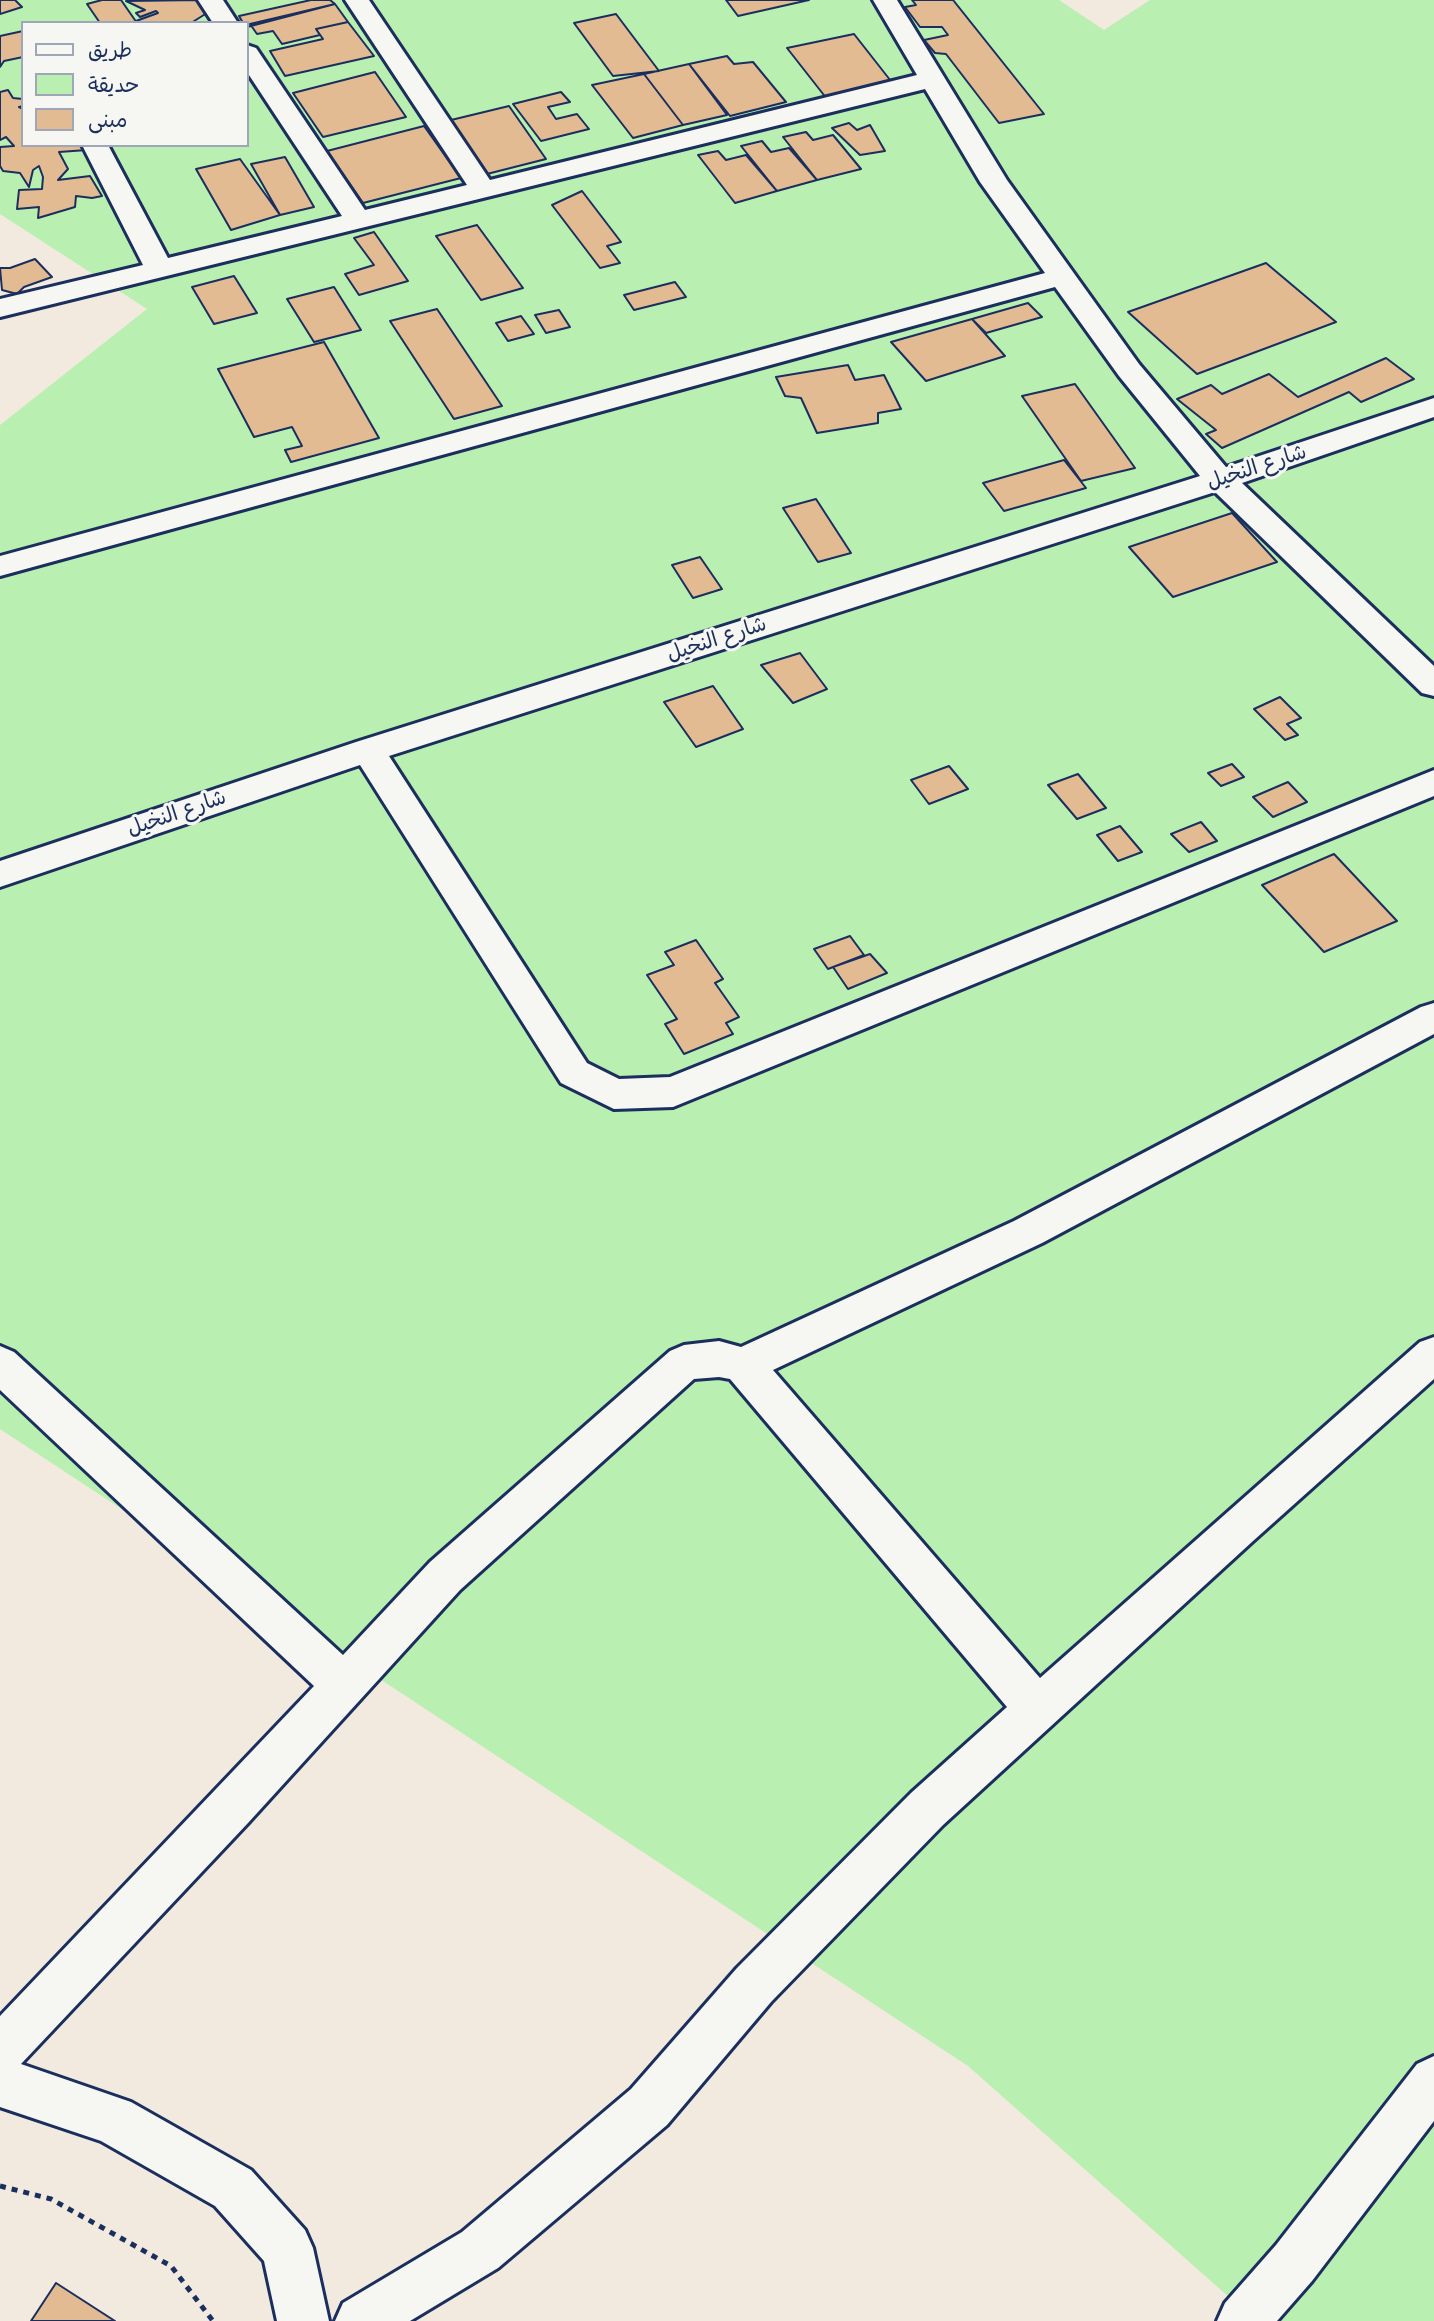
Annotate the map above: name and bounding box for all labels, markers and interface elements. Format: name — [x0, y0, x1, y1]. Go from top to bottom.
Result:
legend — [21, 21, 248, 147]
text: طريق — [88, 31, 132, 69]
text: حديقة — [88, 66, 139, 104]
text: مبنى — [88, 101, 127, 139]
street label: شارع النخيل — [1204, 440, 1310, 496]
street label: شارع النخيل — [664, 612, 770, 668]
street label: شارع النخيل — [124, 785, 230, 843]

